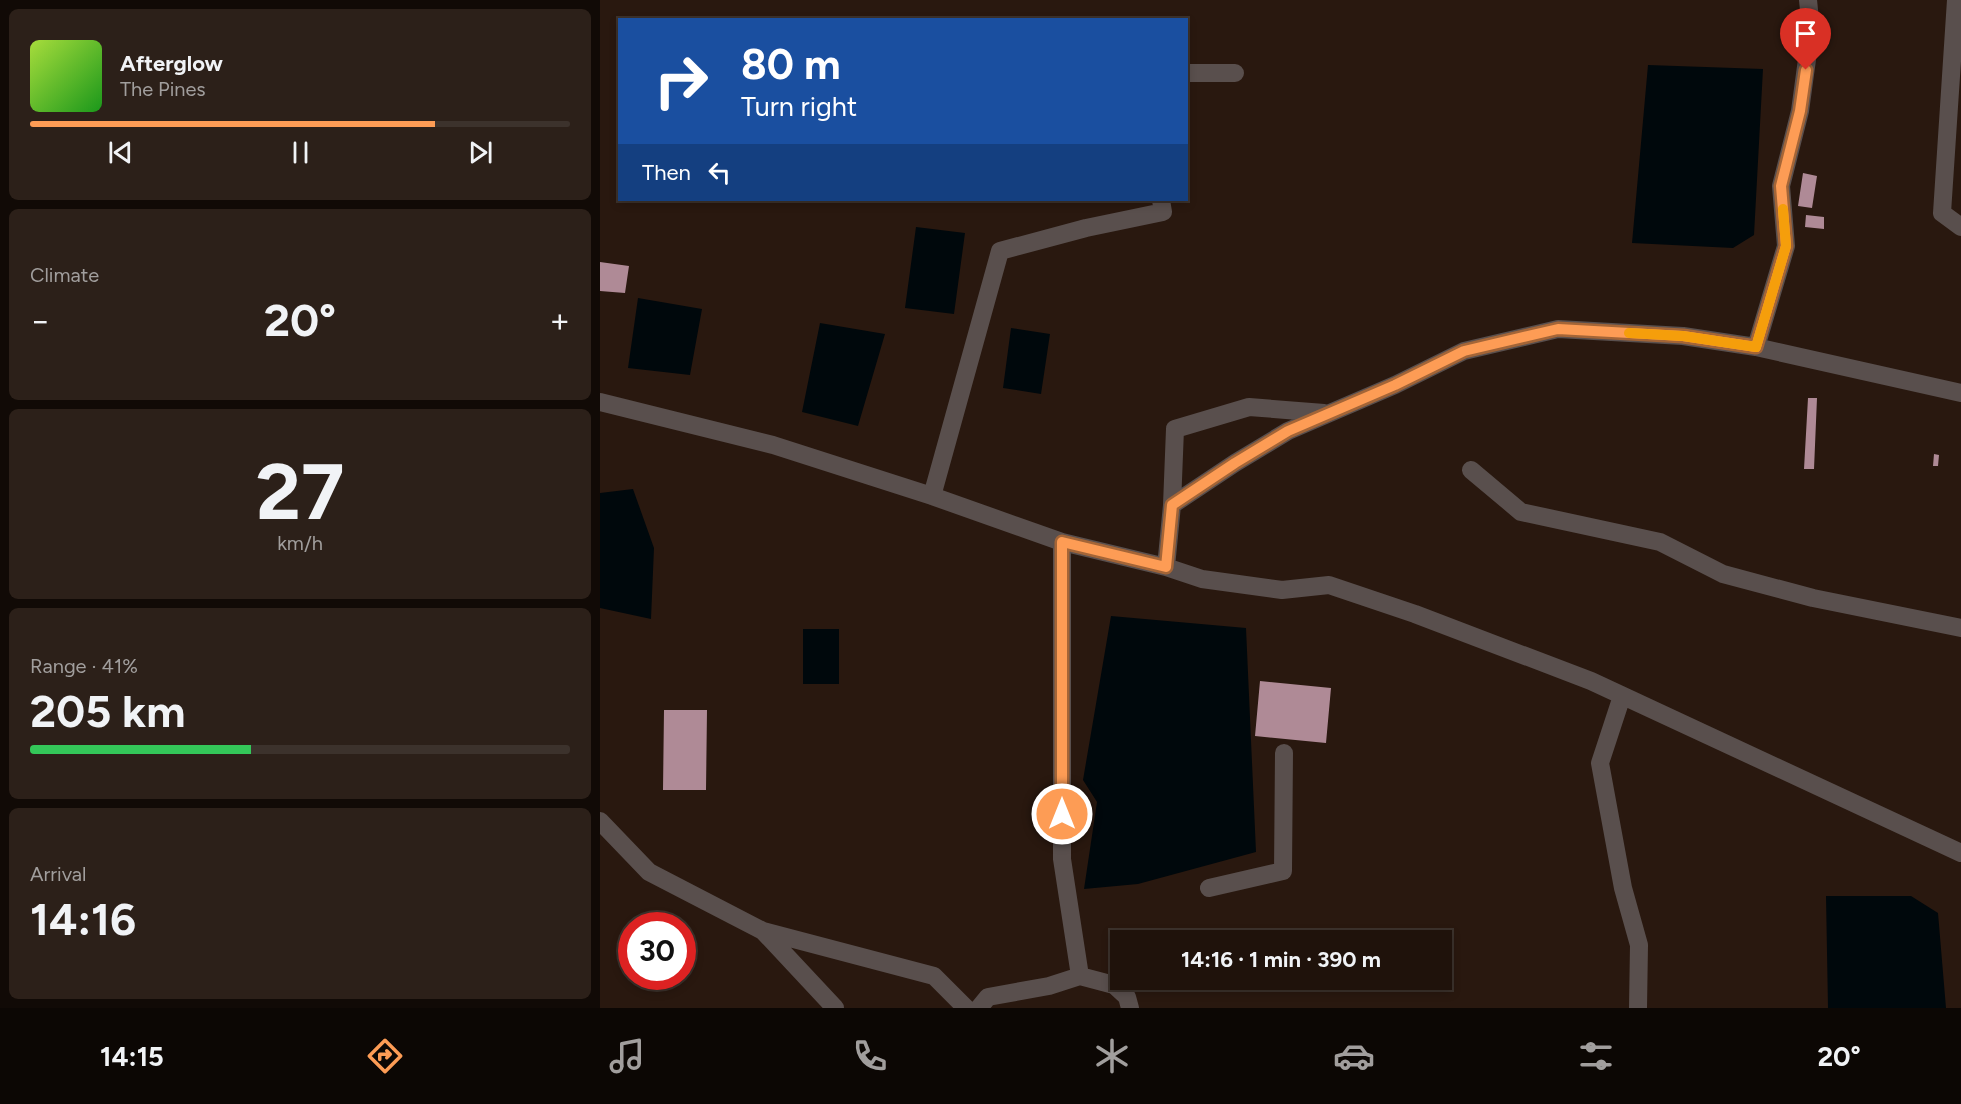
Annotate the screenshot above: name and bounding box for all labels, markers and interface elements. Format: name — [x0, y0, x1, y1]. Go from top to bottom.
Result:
pin — [1780, 8, 1831, 70]
icon: arrive — [1789, 17, 1822, 50]
text: 80 m — [741, 39, 841, 90]
icon: right — [642, 42, 720, 120]
text: Afterglow — [120, 50, 223, 77]
text: The Pines — [120, 77, 206, 101]
text: Turn right — [741, 90, 857, 123]
icon: previous — [104, 136, 137, 169]
icon: pause — [284, 136, 317, 169]
icon: next — [464, 136, 497, 169]
icon: left — [703, 156, 736, 189]
text: Then — [642, 159, 691, 186]
text: Climate — [30, 263, 99, 287]
text: 20° — [264, 293, 336, 347]
text: − — [30, 301, 51, 340]
text: + — [549, 301, 570, 340]
text: 27 — [256, 445, 344, 539]
text: km/h — [277, 531, 323, 555]
text: Range · 41% — [30, 654, 138, 678]
text: 205 km — [30, 684, 186, 738]
position arrow — [1030, 782, 1094, 846]
text: Arrival — [30, 862, 86, 886]
text: 14:16 — [30, 892, 136, 946]
speed limit sign: 30 — [618, 912, 696, 990]
text: 14:16 · 1 min · 390 m — [1181, 946, 1381, 973]
icon: directions — [364, 1035, 406, 1077]
icon: music — [606, 1035, 648, 1077]
icon: phone — [849, 1035, 891, 1077]
icon: climate — [1091, 1035, 1133, 1077]
icon: car — [1333, 1035, 1375, 1077]
icon: filters — [1575, 1035, 1617, 1077]
text: 14:15 — [100, 1040, 164, 1073]
text: 20° — [1817, 1040, 1861, 1073]

